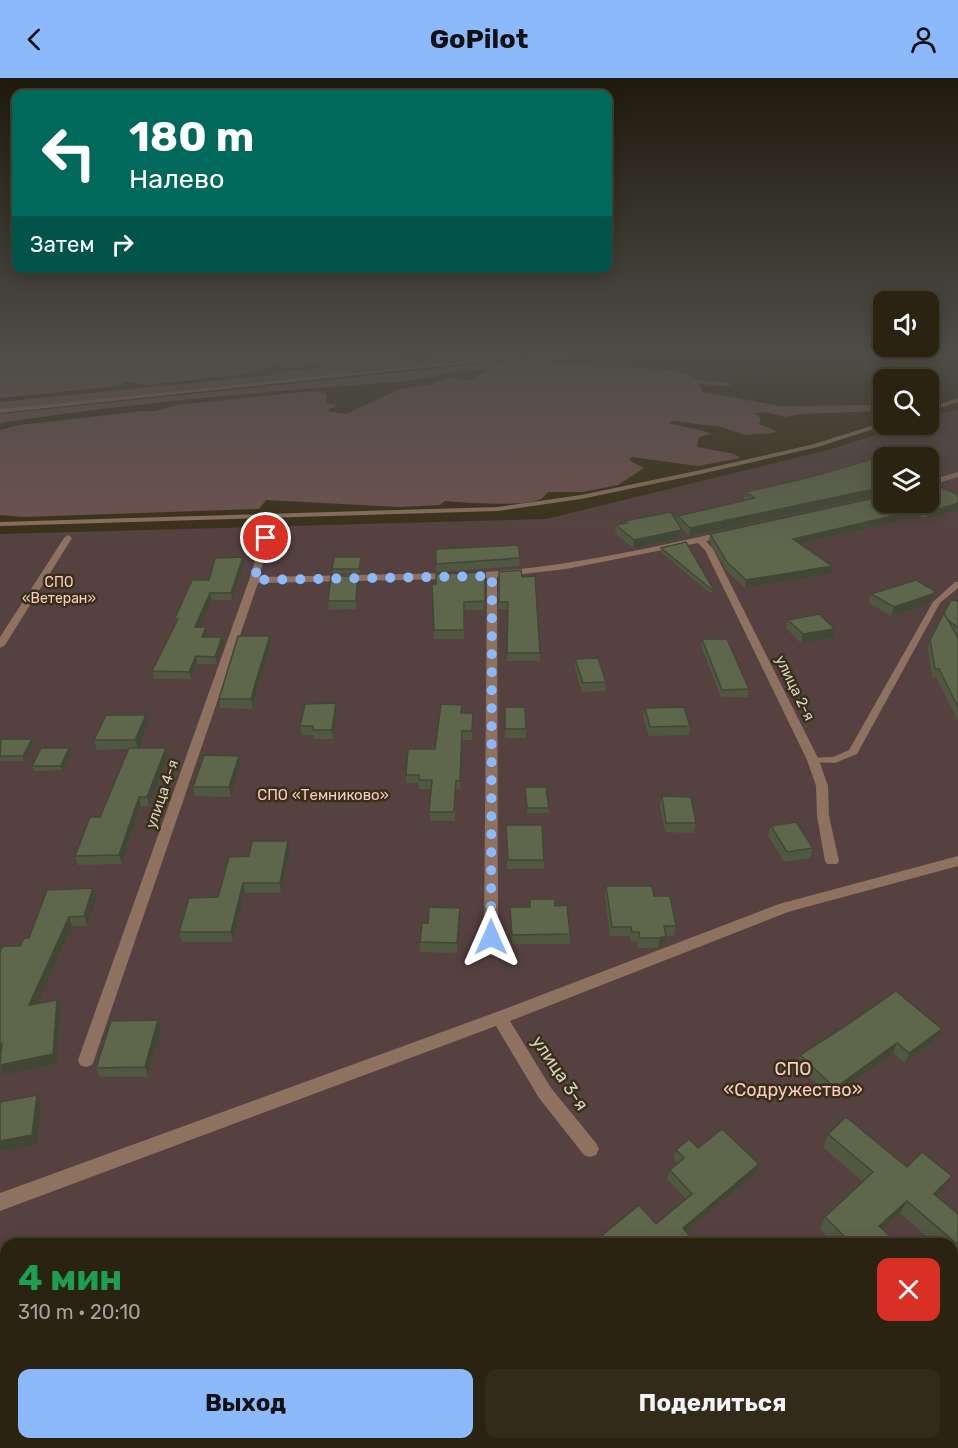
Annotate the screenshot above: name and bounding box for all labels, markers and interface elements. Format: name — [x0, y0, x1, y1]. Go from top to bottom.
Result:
icon: back — [18, 23, 51, 56]
text: GoPilot — [430, 23, 528, 55]
icon: person — [907, 23, 940, 56]
text: 180 m — [129, 112, 254, 162]
icon: left — [30, 114, 108, 192]
text: Налево — [129, 163, 225, 195]
icon: right — [106, 228, 139, 261]
text: Затем — [30, 231, 94, 258]
map controls — [873, 291, 939, 513]
button: sound — [873, 291, 939, 357]
button: search — [873, 369, 939, 435]
button: layers — [873, 447, 939, 513]
pin — [240, 512, 291, 563]
icon: arrive — [249, 521, 282, 554]
park label: СПО «Ветеран» — [22, 574, 96, 607]
street label: улица 2-я — [771, 652, 819, 724]
street label: улица 4-я — [142, 757, 182, 831]
park label: СПО «Темниково» — [257, 786, 389, 804]
position arrow — [459, 905, 523, 969]
street label: улица 3-я — [527, 1031, 593, 1115]
park label: СПО «Содружество» — [723, 1058, 863, 1101]
text: 4 мин — [18, 1256, 122, 1299]
button: close — [877, 1258, 940, 1321]
text: 310 m · 20:10 — [18, 1300, 141, 1324]
button: Выход — [18, 1369, 473, 1438]
button: Поделиться — [485, 1369, 940, 1438]

